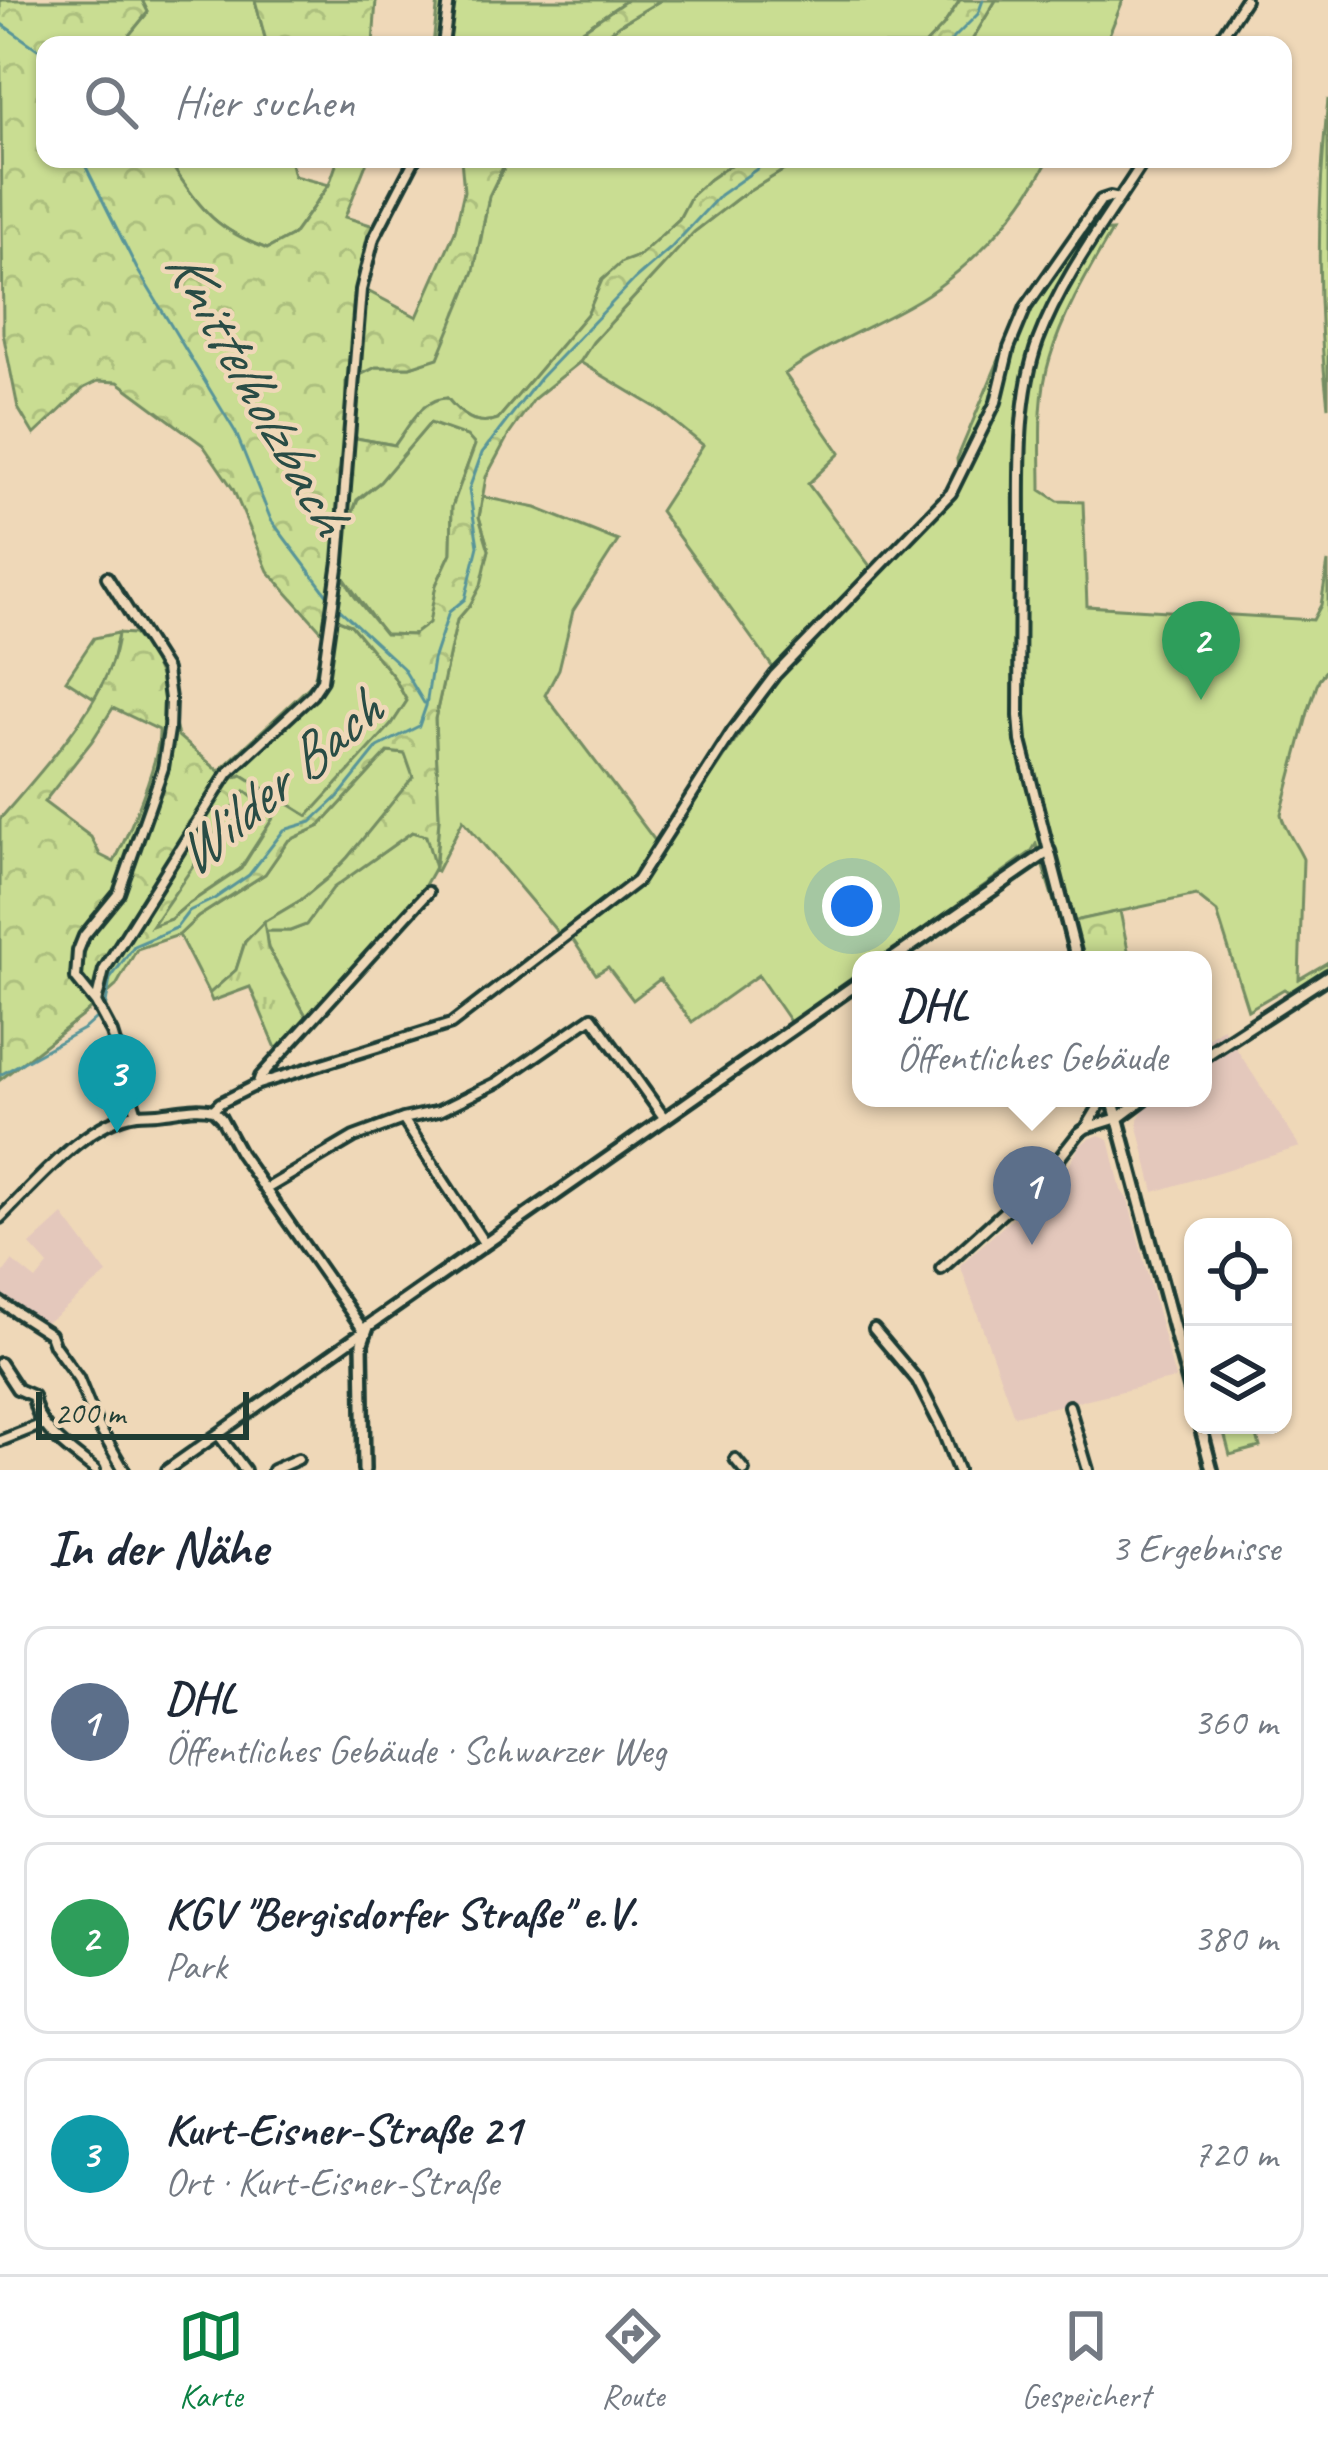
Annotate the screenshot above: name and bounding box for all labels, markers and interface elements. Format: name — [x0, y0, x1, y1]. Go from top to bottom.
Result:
search box — [36, 36, 1292, 168]
icon: search — [78, 69, 144, 135]
text: Hier suchen — [174, 74, 354, 131]
water label: Knittelholzbach — [148, 234, 370, 550]
pin: 2 — [1162, 601, 1240, 700]
water label: Wilder Bach — [157, 670, 401, 891]
your location — [822, 876, 882, 936]
popup — [852, 951, 1212, 1107]
text: DHL — [897, 976, 968, 1033]
text: Öffentliches Gebäude — [897, 1033, 1167, 1082]
pin: 3 — [78, 1034, 156, 1133]
pin: 1 — [993, 1146, 1071, 1245]
map controls — [1184, 1218, 1292, 1434]
button: locate — [1184, 1218, 1292, 1326]
button: layers — [1184, 1326, 1292, 1434]
scale bar — [36, 1386, 249, 1439]
text: 200 m — [54, 1392, 125, 1434]
text: In der Nähe — [48, 1516, 267, 1580]
text: 3 Ergebnisse — [1111, 1524, 1280, 1573]
text: DHL — [165, 1669, 236, 1726]
text: 1 — [81, 1698, 99, 1747]
text: 360 m — [1193, 1698, 1277, 1747]
text: Öffentliches Gebäude · Schwarzer Weg — [165, 1726, 666, 1775]
text: KGV "Bergisdorfer Straße" e.V. — [165, 1885, 637, 1942]
text: 2 — [81, 1914, 99, 1963]
text: 380 m — [1193, 1914, 1277, 1963]
text: Park — [165, 1942, 227, 1991]
text: Kurt-Eisner-Straße 21 — [165, 2101, 521, 2158]
text: 3 — [81, 2130, 99, 2179]
text: 720 m — [1193, 2130, 1277, 2179]
text: Ort · Kurt-Eisner-Straße — [165, 2158, 499, 2207]
tab: Karte — [178, 2303, 244, 2417]
tab: Route — [600, 2303, 666, 2417]
tab: Gespeichert — [1021, 2303, 1150, 2417]

